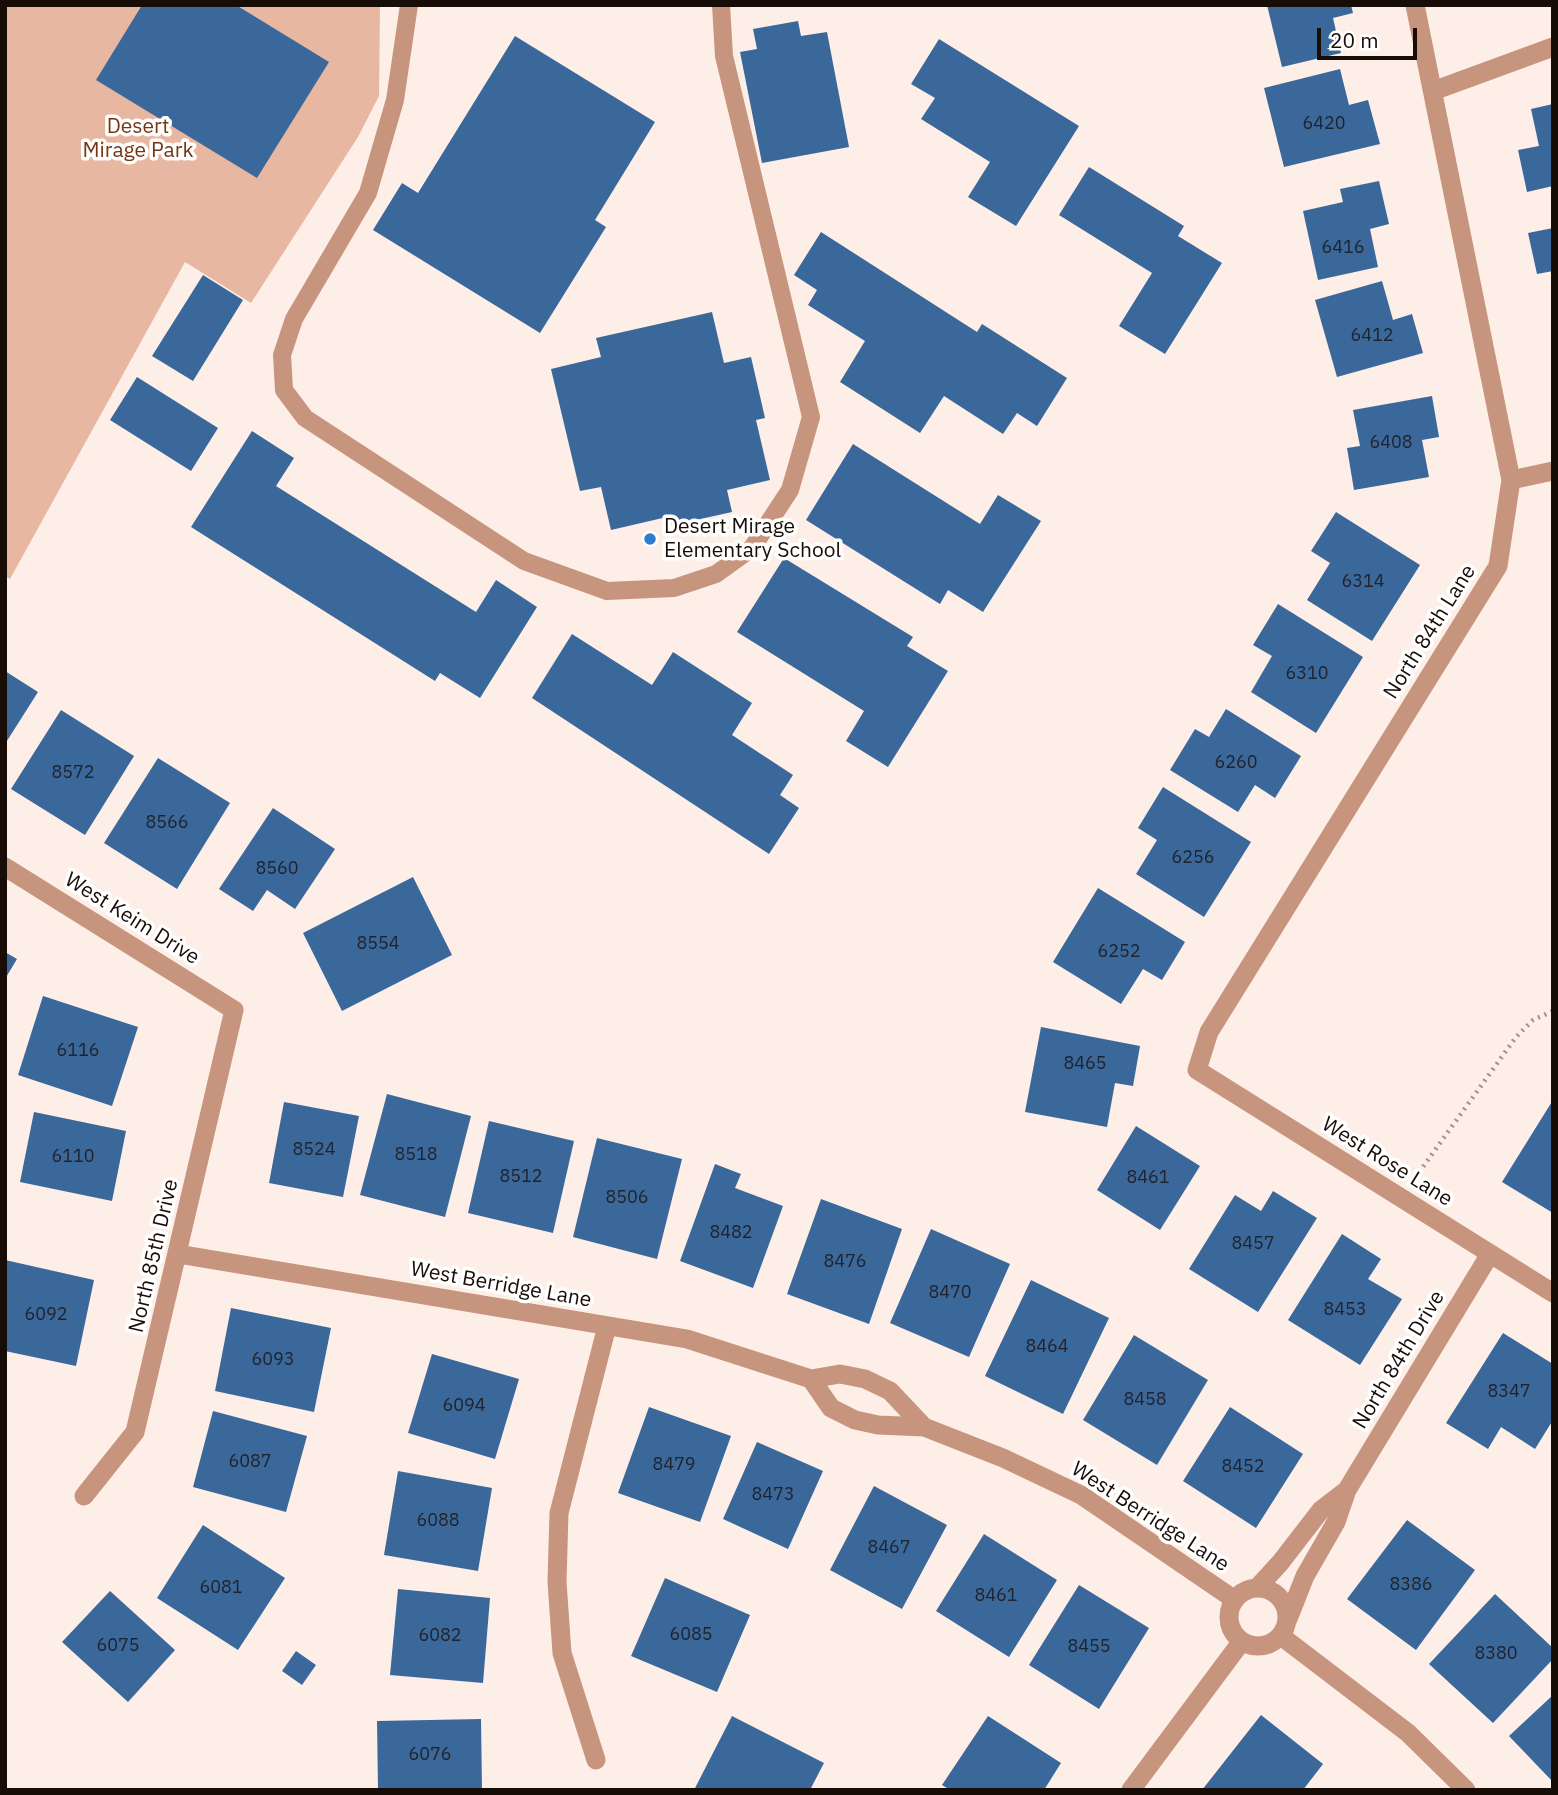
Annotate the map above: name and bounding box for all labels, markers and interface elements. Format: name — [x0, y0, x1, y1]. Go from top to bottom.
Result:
scale bar — [1320, 14, 1420, 58]
text: 20 m — [1330, 26, 1379, 54]
house number: 6420 — [1302, 113, 1346, 135]
park label: Desert Mirage Park — [82, 114, 194, 164]
house number: 6416 — [1321, 237, 1365, 259]
house number: 6412 — [1350, 325, 1394, 347]
house number: 6408 — [1369, 432, 1413, 454]
place label: Desert Mirage Elementary School — [664, 514, 841, 564]
marker: Desert Mirage Elementary School — [642, 531, 658, 547]
street label: North 84th Lane — [1379, 560, 1481, 704]
house number: 6314 — [1341, 571, 1385, 593]
house number: 6310 — [1285, 663, 1329, 685]
house number: 6260 — [1214, 752, 1258, 774]
house number: 8572 — [51, 762, 95, 784]
house number: 8566 — [145, 812, 189, 834]
house number: 6256 — [1171, 847, 1215, 869]
house number: 8560 — [255, 858, 299, 880]
street label: West Keim Drive — [60, 868, 204, 970]
house number: 8554 — [356, 933, 400, 955]
house number: 6252 — [1097, 941, 1141, 963]
house number: 6116 — [56, 1040, 100, 1062]
house number: 8465 — [1063, 1053, 1107, 1075]
street label: West Rose Lane — [1317, 1112, 1457, 1212]
house number: 8524 — [292, 1139, 336, 1161]
house number: 8518 — [394, 1144, 438, 1166]
house number: 6110 — [51, 1146, 95, 1168]
house number: 8512 — [499, 1166, 543, 1188]
house number: 8461 — [1126, 1167, 1170, 1189]
street label: North 85th Drive — [124, 1177, 184, 1335]
house number: 8506 — [605, 1187, 649, 1209]
house number: 8482 — [709, 1222, 753, 1244]
house number: 8457 — [1231, 1233, 1275, 1255]
house number: 8476 — [823, 1251, 867, 1273]
street label: West Berridge Lane — [409, 1257, 593, 1313]
house number: 8470 — [928, 1282, 972, 1304]
street label: North 84th Drive — [1348, 1286, 1450, 1434]
house number: 8453 — [1323, 1299, 1367, 1321]
house number: 6092 — [24, 1304, 68, 1326]
house number: 8464 — [1025, 1336, 1069, 1358]
house number: 6093 — [251, 1349, 295, 1371]
house number: 8347 — [1487, 1381, 1531, 1403]
house number: 8458 — [1123, 1389, 1167, 1411]
house number: 6094 — [442, 1395, 486, 1417]
house number: 6087 — [228, 1451, 272, 1473]
house number: 8479 — [652, 1454, 696, 1476]
house number: 8452 — [1221, 1456, 1265, 1478]
street label: West Berridge Lane — [1066, 1457, 1234, 1577]
house number: 8473 — [751, 1484, 795, 1506]
house number: 6088 — [416, 1510, 460, 1532]
house number: 8467 — [867, 1537, 911, 1559]
house number: 8386 — [1389, 1574, 1433, 1596]
house number: 6081 — [199, 1577, 243, 1599]
house number: 8461 — [974, 1585, 1018, 1607]
house number: 6085 — [669, 1624, 713, 1646]
house number: 6082 — [418, 1625, 462, 1647]
house number: 6075 — [96, 1635, 140, 1657]
house number: 8455 — [1067, 1636, 1111, 1658]
house number: 8380 — [1474, 1643, 1518, 1665]
house number: 6076 — [408, 1744, 452, 1766]

